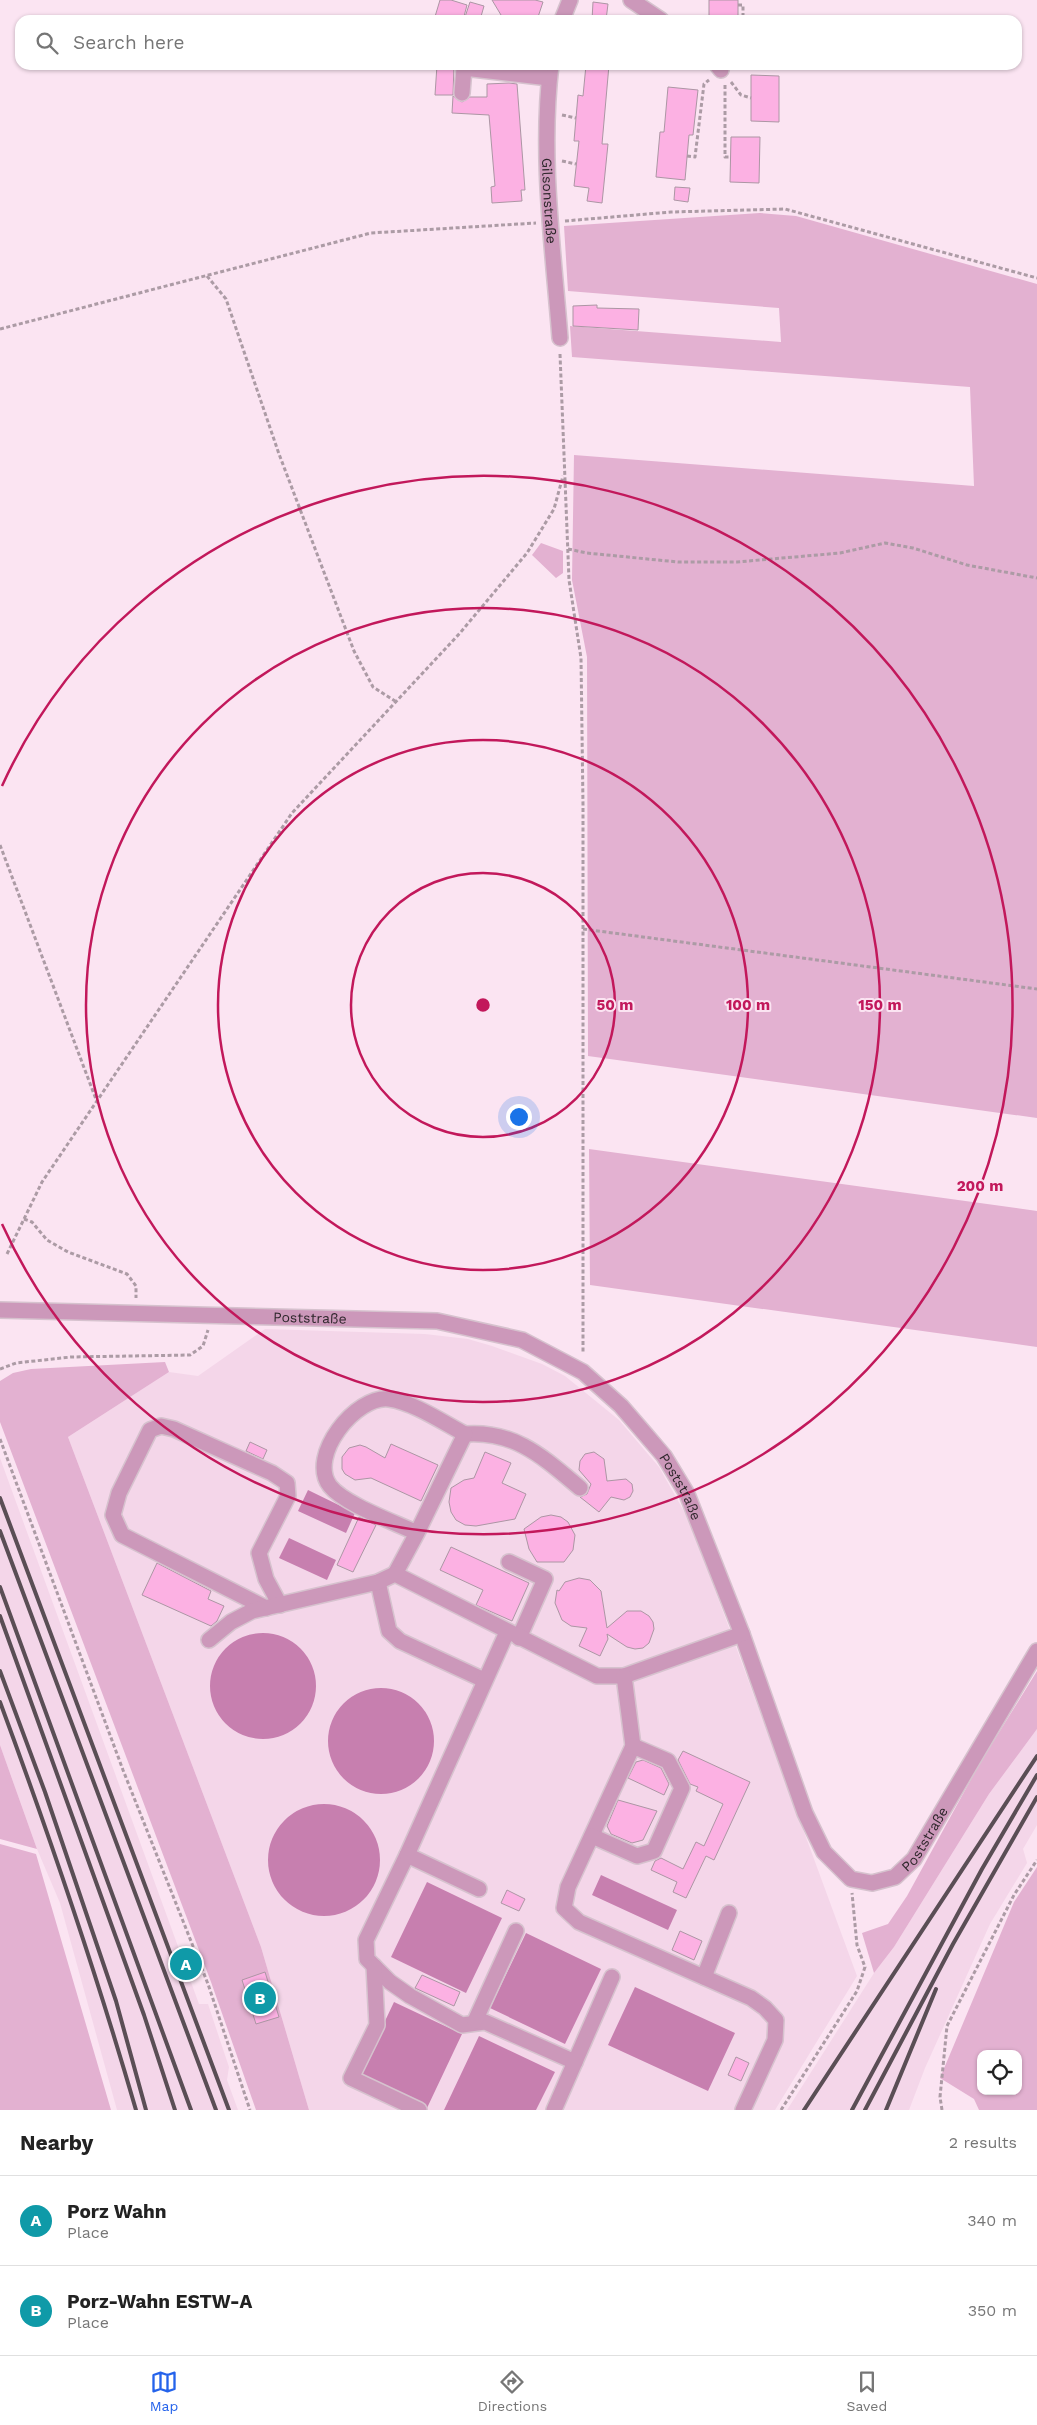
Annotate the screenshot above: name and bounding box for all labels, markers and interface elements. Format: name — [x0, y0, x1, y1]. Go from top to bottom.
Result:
search box — [15, 15, 1022, 70]
icon: search — [33, 29, 61, 57]
text: Search here — [73, 31, 184, 54]
street label: Gilsonstraße — [539, 158, 560, 244]
centre of rings — [474, 996, 492, 1014]
text: 50 m — [597, 996, 633, 1014]
text: 100 m — [726, 996, 770, 1014]
text: 150 m — [858, 996, 902, 1014]
your location — [506, 1104, 532, 1130]
text: 200 m — [957, 1177, 1003, 1195]
street label: Poststraße — [273, 1309, 347, 1327]
street label: Poststraße — [656, 1450, 704, 1522]
street label: Poststraße — [898, 1804, 951, 1875]
pin: A — [170, 1945, 202, 1983]
pin: B — [244, 1979, 276, 2017]
map controls — [977, 2050, 1022, 2095]
button: locate — [977, 2050, 1022, 2095]
text: Nearby — [20, 2130, 93, 2155]
text: 2 results — [949, 2133, 1017, 2152]
text: Porz Wahn — [67, 2200, 167, 2223]
text: A — [31, 2211, 41, 2230]
text: 340 m — [967, 2211, 1017, 2230]
text: Place — [67, 2223, 109, 2242]
text: Porz-Wahn ESTW-A — [67, 2290, 252, 2313]
text: B — [31, 2301, 41, 2320]
text: 350 m — [968, 2301, 1017, 2320]
text: Place — [67, 2313, 109, 2332]
tab: Map — [150, 2368, 178, 2414]
tab: Directions — [478, 2368, 547, 2414]
tab: Saved — [847, 2368, 887, 2414]

